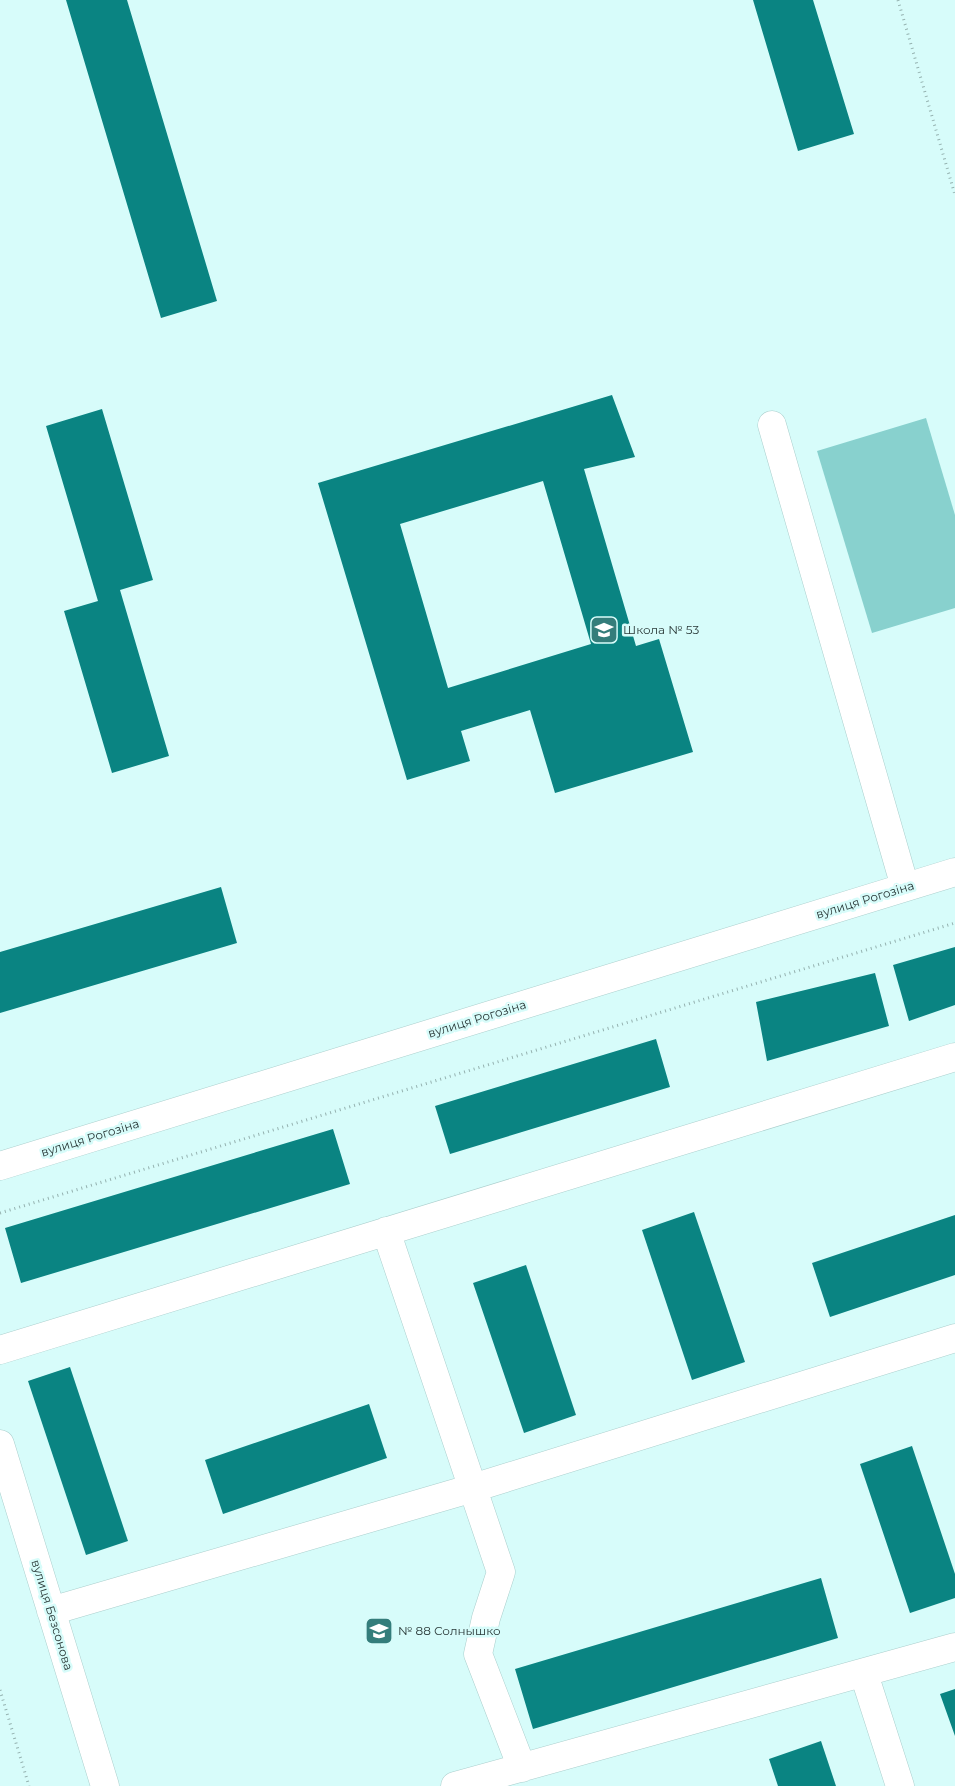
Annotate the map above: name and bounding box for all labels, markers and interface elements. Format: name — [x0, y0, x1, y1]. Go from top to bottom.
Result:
school or university icon: Школа № 53 — [589, 615, 619, 645]
place label: Школа № 53 — [623, 622, 699, 637]
street label: вулиця Рогозіна — [814, 877, 916, 922]
street label: вулиця Рогозіна — [426, 996, 528, 1041]
street label: вулиця Рогозіна — [39, 1115, 141, 1160]
street label: вулиця Безсонова — [28, 1558, 76, 1672]
school or university icon: № 88 Солнышко — [364, 1616, 394, 1646]
place label: № 88 Солнышко — [398, 1623, 501, 1638]

